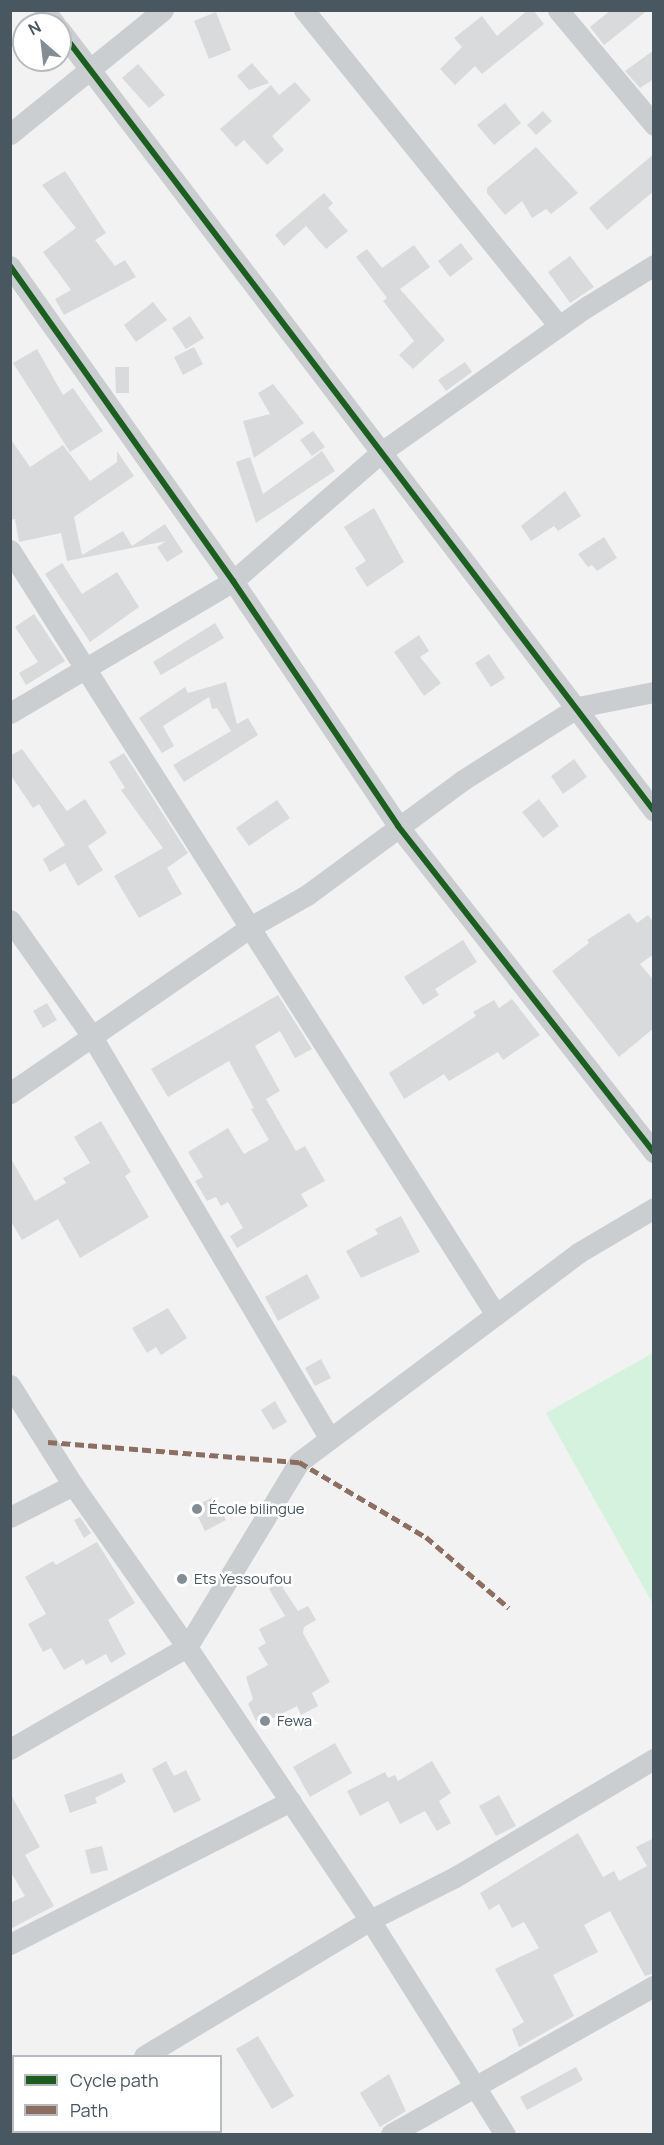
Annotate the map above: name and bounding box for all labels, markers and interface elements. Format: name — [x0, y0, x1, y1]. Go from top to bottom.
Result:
north arrow — [12, 12, 72, 72]
text: N — [24, 15, 45, 40]
place label: École bilingue — [209, 1500, 305, 1518]
marker: École bilingue — [190, 1502, 204, 1516]
place label: Ets Yessoufou — [194, 1570, 292, 1588]
marker: Ets Yessoufou — [175, 1572, 189, 1586]
place label: Fewa — [277, 1712, 312, 1730]
marker: Fewa — [258, 1714, 272, 1728]
legend — [12, 2055, 222, 2133]
text: Cycle path — [70, 2068, 159, 2092]
text: Path — [70, 2098, 108, 2122]

